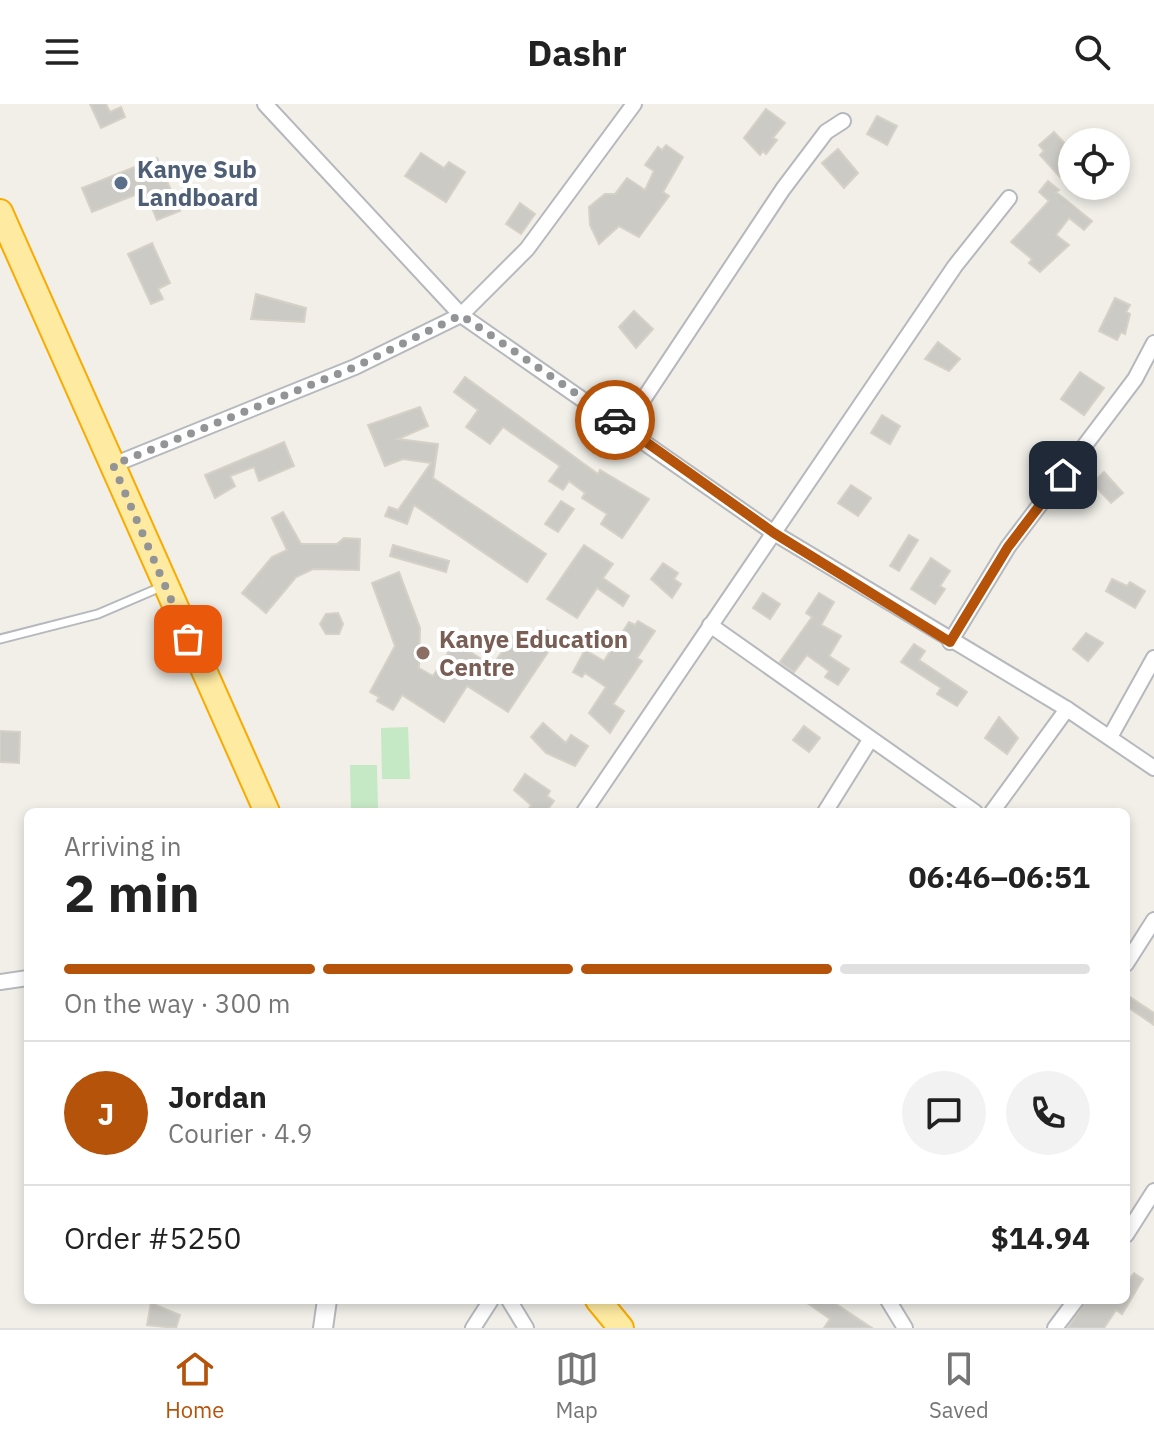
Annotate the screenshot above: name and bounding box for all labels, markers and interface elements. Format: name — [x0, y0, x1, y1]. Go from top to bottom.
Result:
text: Dashr — [527, 29, 627, 76]
icon: menu — [40, 30, 84, 74]
icon: search — [1070, 30, 1114, 74]
map controls — [1058, 128, 1130, 200]
button: locate — [1058, 128, 1130, 200]
place label: Kanye Sub Landboard — [137, 153, 258, 213]
marker: Kanye Sub Landboard — [112, 174, 130, 192]
courier — [575, 380, 655, 460]
icon: car — [593, 398, 637, 442]
pin — [1029, 441, 1097, 509]
icon: home — [1041, 453, 1085, 497]
pin — [154, 605, 222, 673]
icon: bag — [166, 617, 210, 661]
place label: Kanye Education Centre — [439, 623, 628, 683]
marker: Kanye Education Centre — [414, 644, 432, 662]
text: Arriving in — [64, 829, 181, 863]
text: 06:46–06:51 — [909, 857, 1090, 896]
text: 2 min — [64, 859, 200, 926]
text: On the way · 300 m — [64, 986, 290, 1020]
button: chat — [902, 1071, 986, 1155]
button: phone — [1006, 1071, 1090, 1155]
text: Jordan — [168, 1077, 267, 1116]
text: J — [98, 1094, 114, 1133]
text: Courier · 4.9 — [168, 1116, 312, 1150]
text: Order #5250 — [64, 1218, 241, 1257]
text: $14.94 — [991, 1218, 1090, 1257]
tab: Home — [165, 1347, 224, 1424]
tab: Map — [555, 1347, 599, 1424]
tab: Saved — [929, 1347, 989, 1424]

